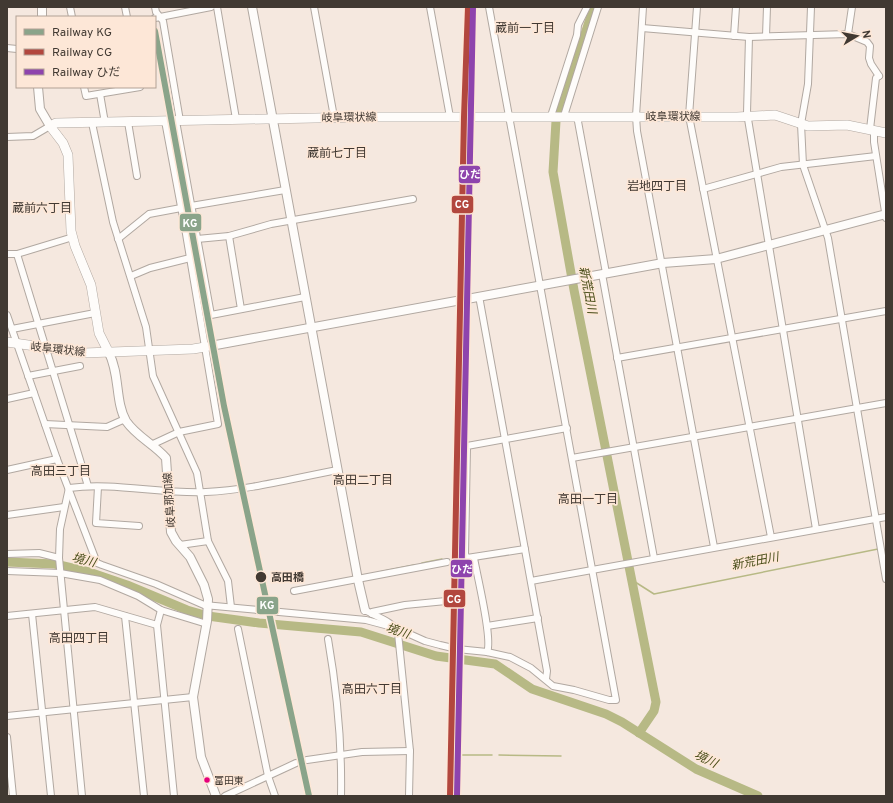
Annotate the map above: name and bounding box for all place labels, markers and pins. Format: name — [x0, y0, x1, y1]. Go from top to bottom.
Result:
marker: 高田橋 — [254, 570, 268, 584]
place label: 高田橋 — [271, 571, 304, 585]
marker: 富田東 — [202, 775, 212, 785]
place label: 富田東 — [214, 775, 244, 788]

